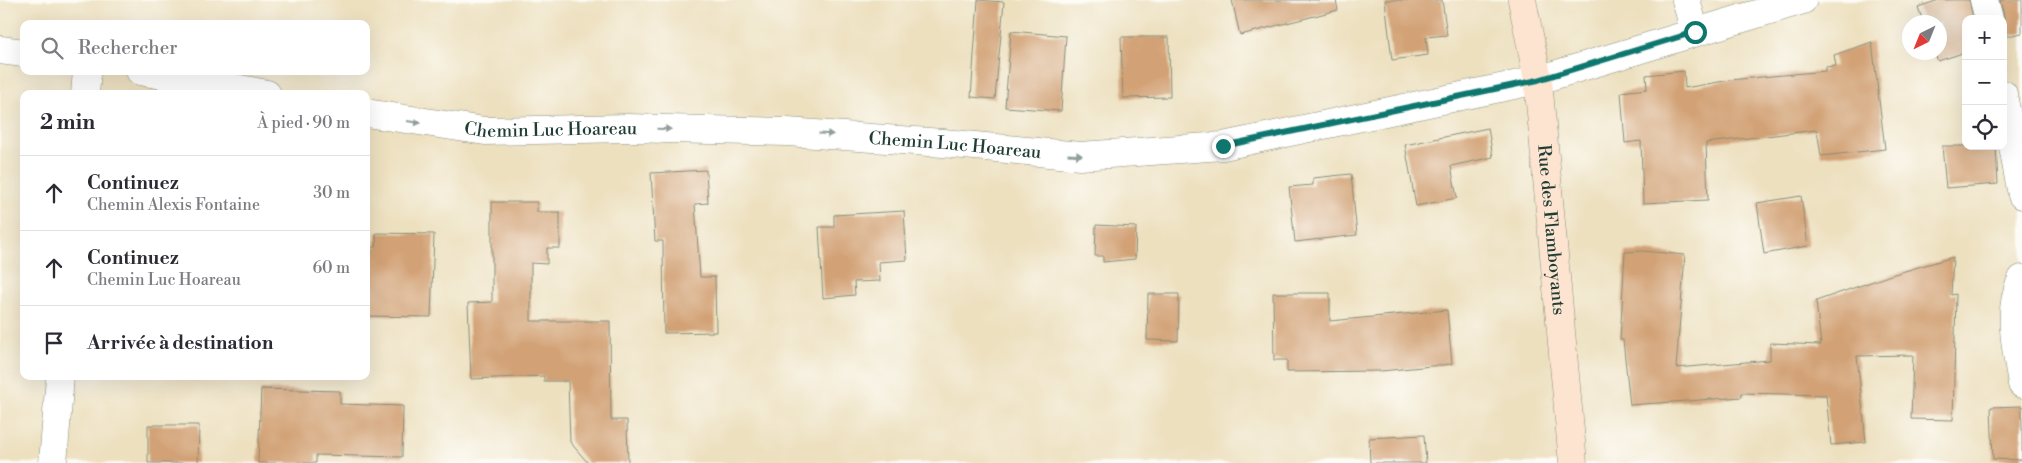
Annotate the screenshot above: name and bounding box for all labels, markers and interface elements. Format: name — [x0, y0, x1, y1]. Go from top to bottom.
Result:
north arrow — [1902, 15, 1947, 60]
map controls — [1962, 15, 2007, 150]
button: + — [1962, 15, 2007, 60]
search box — [20, 20, 370, 75]
route start — [1684, 21, 1707, 44]
icon: search — [38, 34, 66, 62]
text: Rechercher — [78, 36, 177, 60]
button: − — [1962, 60, 2007, 105]
button: locate — [1962, 105, 2007, 150]
text: 2 min — [40, 110, 95, 136]
text: À pied · 90 m — [257, 113, 350, 133]
street label: Chemin Luc Hoareau — [463, 117, 638, 143]
one-way arrow — [407, 118, 423, 126]
one-way arrow — [656, 125, 672, 133]
street label: Chemin Luc Hoareau — [868, 127, 1043, 164]
one-way arrow — [818, 131, 834, 139]
route end — [1212, 135, 1235, 158]
street label: Rue des Flamboyants — [1532, 143, 1570, 316]
one-way arrow — [1067, 151, 1083, 159]
text: Continuez — [87, 171, 179, 195]
icon: ahead — [40, 179, 68, 207]
text: 30 m — [313, 183, 350, 203]
text: Chemin Alexis Fontaine — [87, 195, 260, 215]
text: Continuez — [87, 246, 179, 270]
icon: ahead — [40, 254, 68, 282]
text: 60 m — [312, 258, 350, 278]
text: Chemin Luc Hoareau — [87, 270, 241, 290]
icon: arrive — [40, 329, 68, 357]
text: Arrivée à destination — [87, 331, 273, 355]

